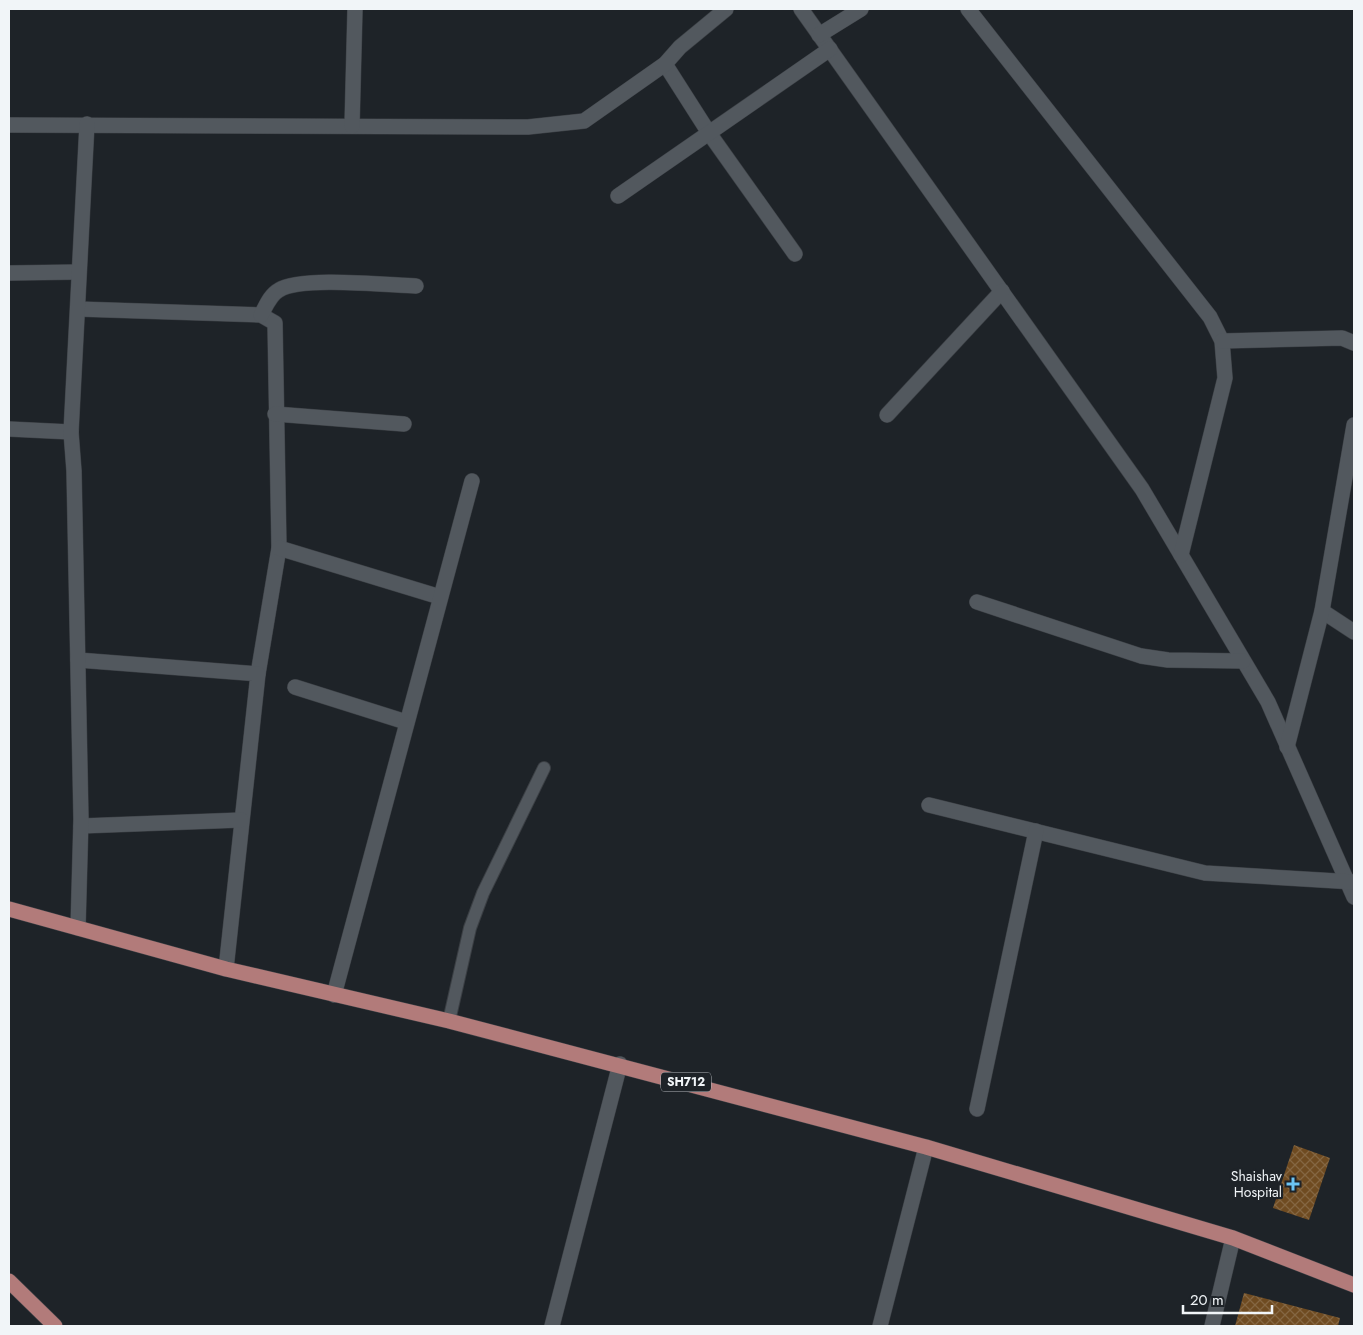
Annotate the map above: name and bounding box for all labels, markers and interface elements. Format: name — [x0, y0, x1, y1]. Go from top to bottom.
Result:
road number: SH712 — [661, 1072, 711, 1092]
place label: Shaishav Hospital — [1231, 1166, 1283, 1202]
marker: Shaishav Hospital — [1286, 1177, 1300, 1191]
scale bar — [1183, 1282, 1272, 1314]
text: 20 m — [1190, 1289, 1224, 1311]

